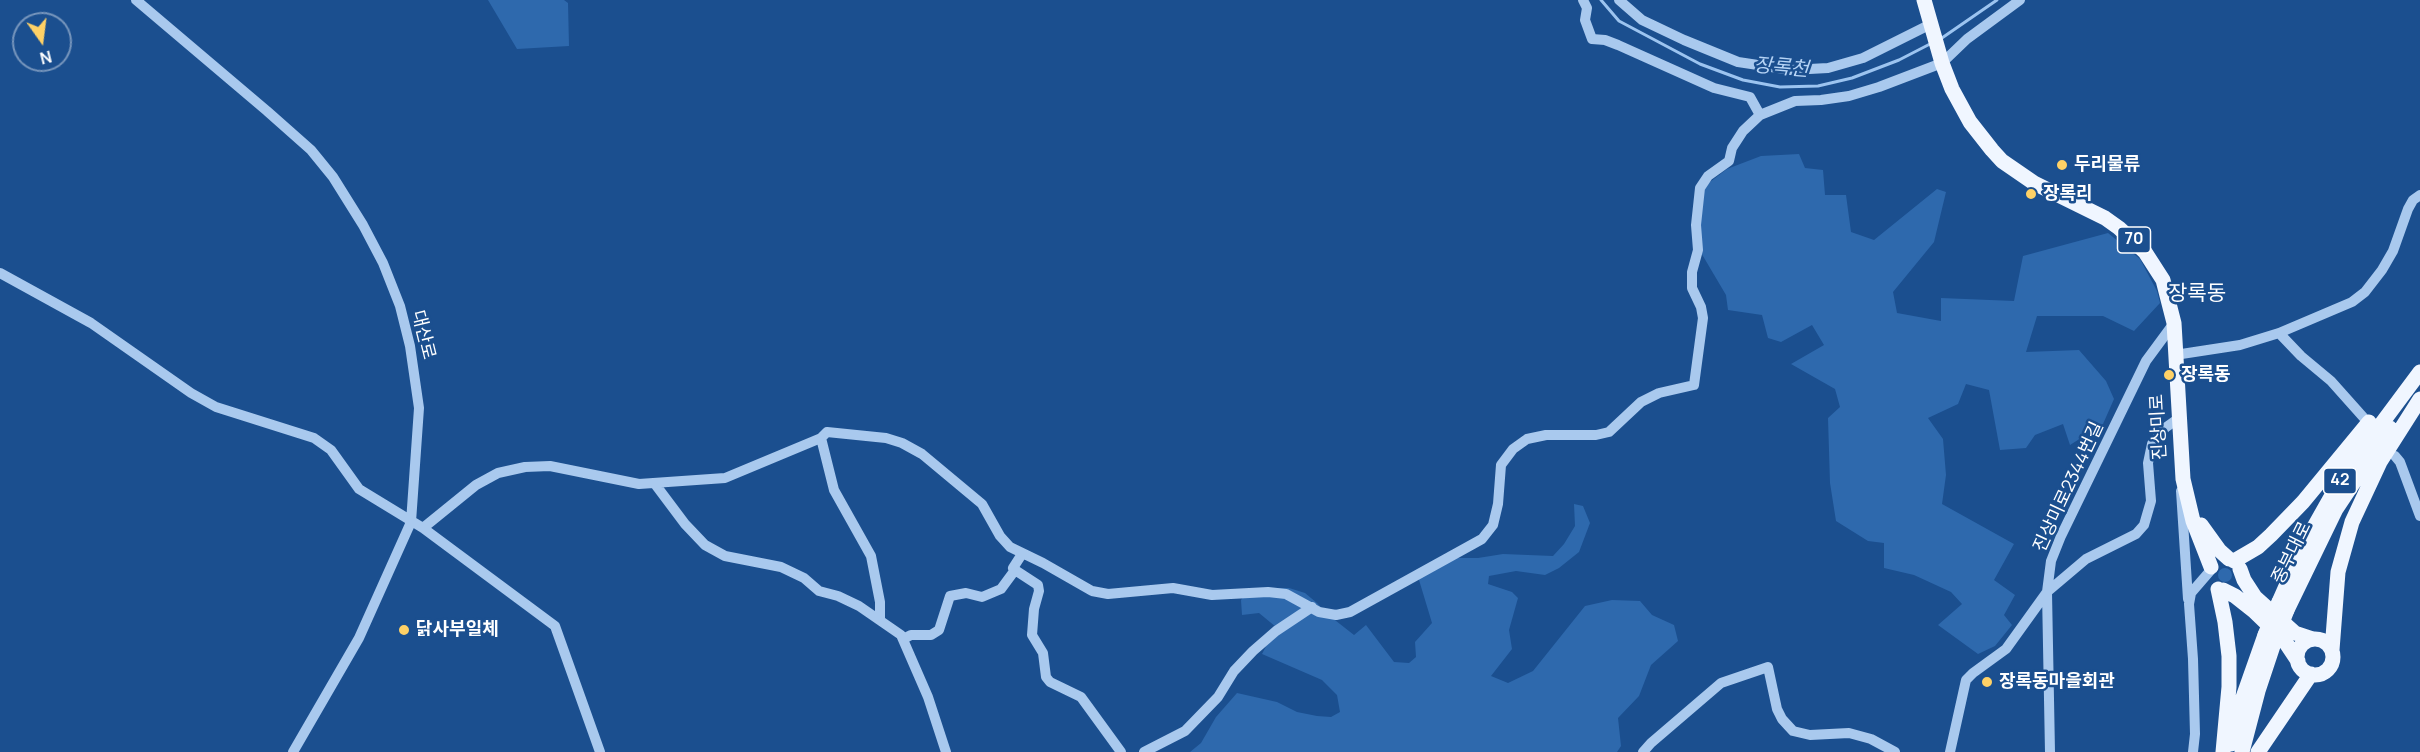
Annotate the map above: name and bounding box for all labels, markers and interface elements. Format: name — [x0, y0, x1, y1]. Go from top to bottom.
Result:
north arrow — [12, 12, 72, 72]
text: N — [38, 45, 54, 70]
water label: 장록천 — [1752, 54, 1810, 82]
place label: 두리물류 — [2074, 154, 2140, 176]
marker: 두리물류 — [2055, 158, 2069, 172]
place label: 장록리 — [2043, 183, 2093, 205]
marker: 장록리 — [2024, 187, 2038, 201]
road number: 70 — [2118, 227, 2150, 253]
district label: 장록동 — [2168, 281, 2226, 307]
street label: 대산로 — [407, 308, 439, 362]
place label: 장록동 — [2181, 364, 2231, 386]
marker: 장록동 — [2162, 368, 2176, 382]
street label: 진상미로 — [2146, 393, 2172, 461]
street label: 진상미로2344번길 — [2029, 419, 2109, 555]
road number: 42 — [2324, 468, 2356, 494]
street label: 중부대로 — [2268, 518, 2316, 588]
place label: 닭사부일체 — [416, 619, 499, 641]
marker: 닭사부일체 — [397, 623, 411, 637]
place label: 장록동마을회관 — [1999, 671, 2115, 693]
marker: 장록동마을회관 — [1980, 675, 1994, 689]

